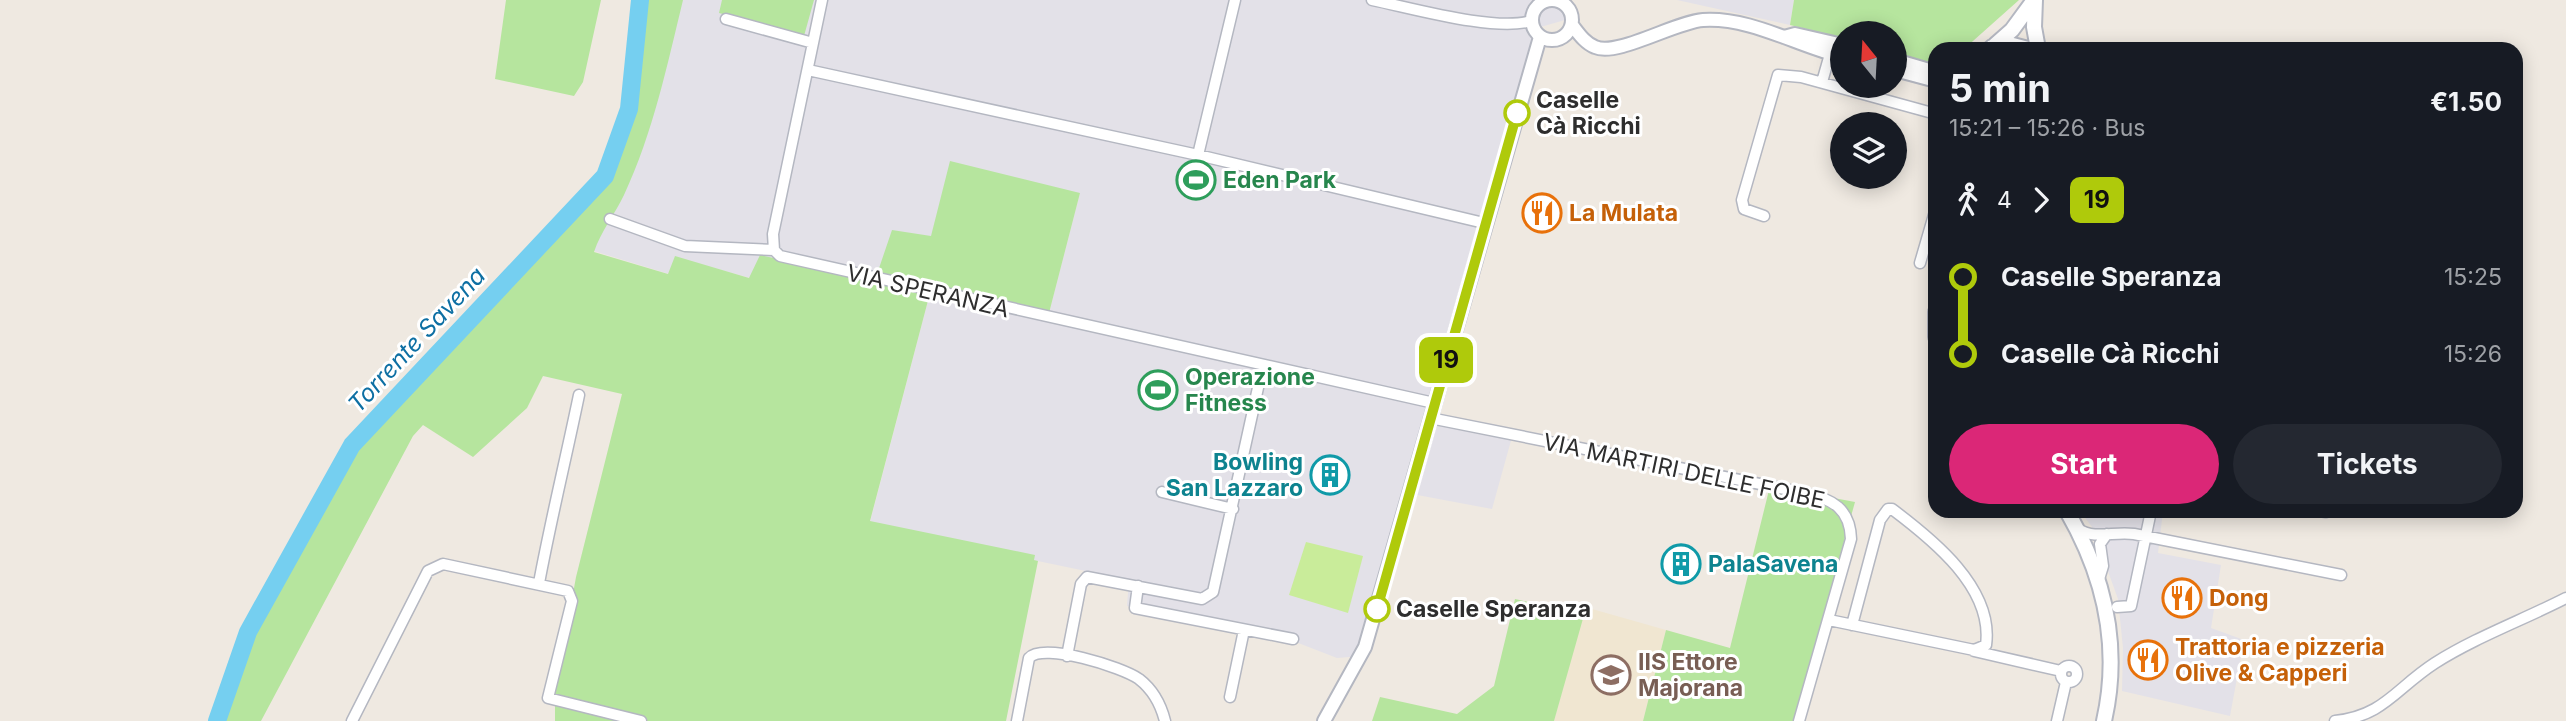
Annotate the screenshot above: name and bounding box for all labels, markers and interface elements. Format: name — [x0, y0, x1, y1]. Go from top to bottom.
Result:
north arrow — [1830, 21, 1908, 98]
map controls — [1830, 21, 1907, 189]
text: 5 min — [1949, 65, 2051, 111]
place label: Caselle Cà Ricchi — [1536, 86, 1641, 140]
text: €1.50 — [2430, 86, 2502, 117]
marker: Caselle Cà Ricchi — [1504, 100, 1530, 126]
button: layers — [1830, 112, 1907, 189]
text: 15:21 – 15:26 · Bus — [1949, 114, 2145, 142]
sports icon: Eden Park — [1175, 159, 1217, 201]
place label: Eden Park — [1223, 166, 1337, 194]
icon: walk — [1949, 181, 1987, 219]
icon: forward — [2022, 181, 2060, 219]
text: 19 — [2084, 185, 2110, 214]
text: 4 — [1997, 186, 2012, 214]
restaurant icon: La Mulata — [1521, 192, 1563, 234]
place label: La Mulata — [1569, 199, 1678, 227]
street label: VIA SPERANZA — [844, 259, 1012, 323]
water label: Torrente Savena — [342, 261, 491, 418]
text: Caselle Speranza — [2001, 261, 2222, 292]
text: 15:25 — [2444, 263, 2502, 291]
line badge: 19 — [1414, 337, 1478, 383]
text: Caselle Cà Ricchi — [2001, 338, 2220, 369]
text: 15:26 — [2444, 340, 2502, 368]
text: 19 — [1433, 345, 1459, 374]
place label: Operazione Fitness — [1185, 363, 1315, 417]
sports icon: Operazione Fitness — [1137, 369, 1179, 411]
button: Start — [1949, 424, 2219, 504]
button: Tickets — [2233, 424, 2502, 504]
street label: VIA MARTIRI DELLE FOIBE — [1541, 427, 1827, 515]
place label: Bowling San Lazzaro — [1166, 448, 1303, 502]
building icon: Bowling San Lazzaro — [1309, 454, 1351, 496]
building icon: PalaSavena — [1660, 543, 1702, 585]
place label: PalaSavena — [1708, 550, 1838, 578]
restaurant icon: Dong — [2161, 577, 2203, 619]
place label: Dong — [2209, 584, 2269, 612]
place label: Caselle Speranza — [1396, 595, 1591, 623]
marker: Caselle Speranza — [1364, 596, 1390, 622]
place label: Trattoria e pizzeria Olive & Capperi — [2175, 633, 2385, 687]
restaurant icon: Trattoria e pizzeria Olive & Capperi — [2127, 639, 2169, 681]
place label: IIS Ettore Majorana — [1638, 648, 1743, 702]
school or university icon: IIS Ettore Majorana — [1590, 654, 1632, 696]

